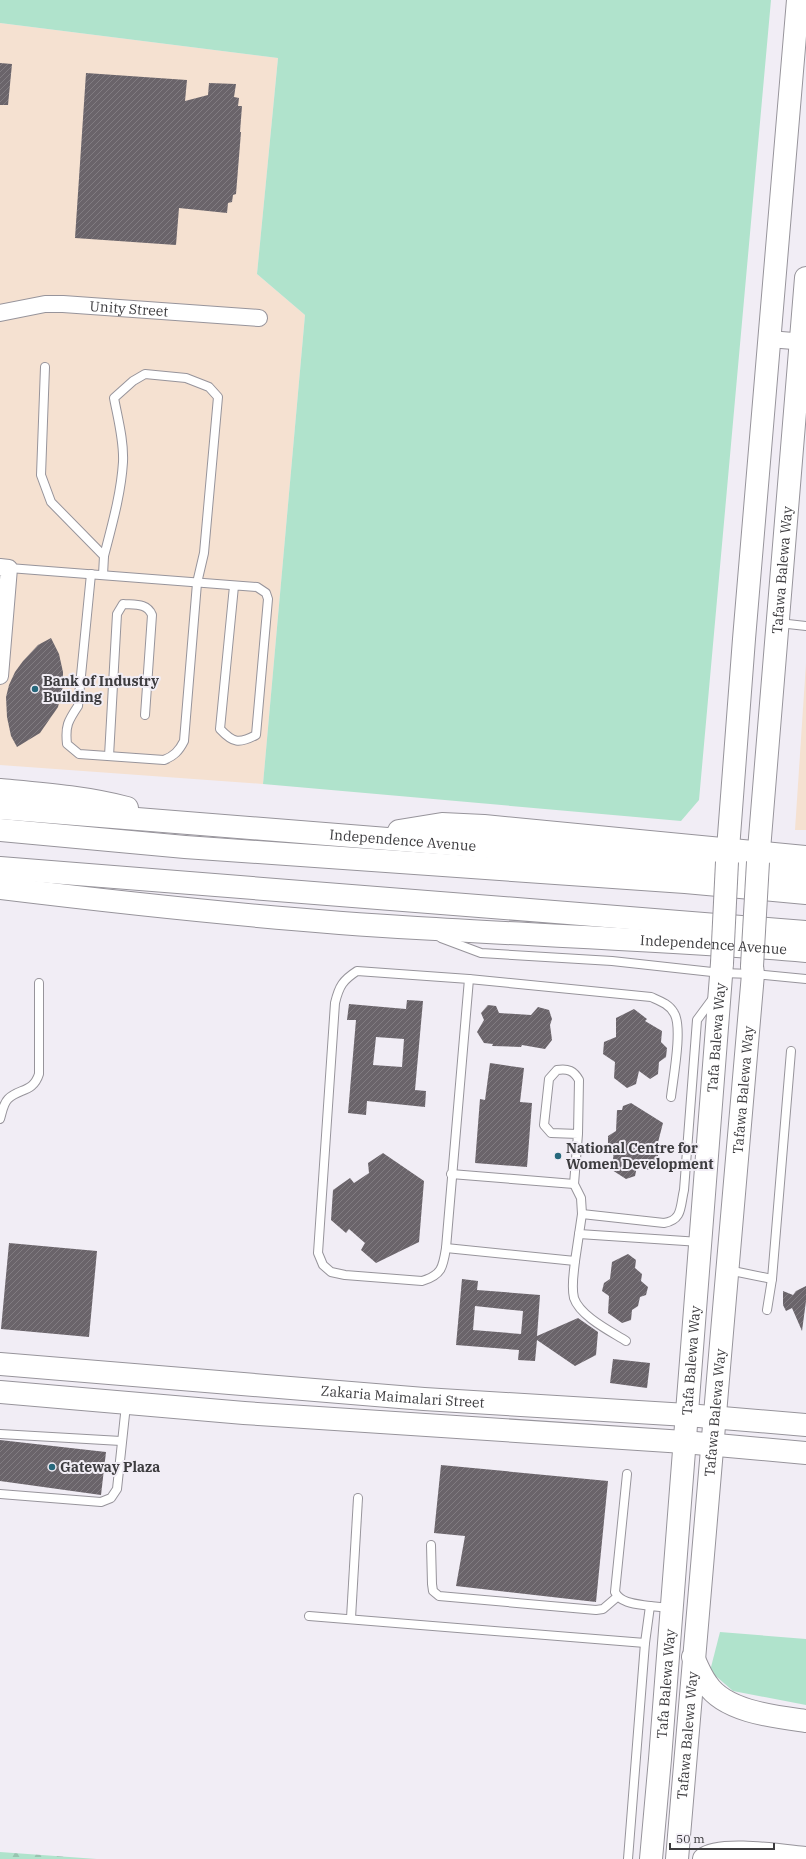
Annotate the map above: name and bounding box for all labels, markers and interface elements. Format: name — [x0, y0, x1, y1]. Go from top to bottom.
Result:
street label: Unity Street — [89, 297, 169, 320]
street label: Tafawa Balewa Way — [768, 505, 796, 635]
place label: Bank of Industry Building — [43, 672, 159, 706]
marker: Bank of Industry Building — [30, 684, 40, 694]
street label: Independence Avenue — [329, 825, 477, 855]
street label: Independence Avenue — [640, 931, 788, 958]
street label: Tafa Balewa Way — [703, 982, 729, 1093]
street label: Tafawa Balewa Way — [729, 1025, 758, 1155]
place label: National Centre for Women Development — [566, 1139, 713, 1173]
marker: National Centre for Women Development — [553, 1151, 563, 1161]
street label: Tafa Balewa Way — [678, 1305, 704, 1416]
street label: Tafawa Balewa Way — [700, 1347, 730, 1477]
street label: Zakaria Maimalari Street — [320, 1382, 485, 1412]
place label: Gateway Plaza — [60, 1458, 160, 1476]
marker: Gateway Plaza — [47, 1462, 57, 1472]
street label: Tafa Balewa Way — [653, 1628, 679, 1739]
street label: Tafawa Balewa Way — [673, 1670, 702, 1800]
scale bar — [670, 1825, 774, 1851]
text: 50 m — [676, 1831, 705, 1846]

